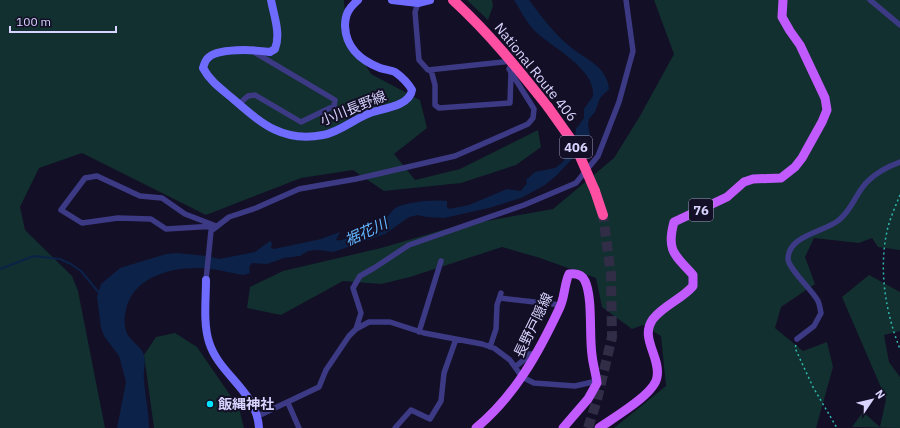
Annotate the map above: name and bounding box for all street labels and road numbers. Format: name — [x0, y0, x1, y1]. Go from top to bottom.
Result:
street label: National Route 406 — [491, 19, 581, 125]
street label: 小川長野線 — [317, 87, 389, 129]
road number: 406 — [560, 136, 592, 158]
road number: 76 — [689, 199, 713, 221]
street label: 長野戸隠線 — [510, 290, 556, 360]

